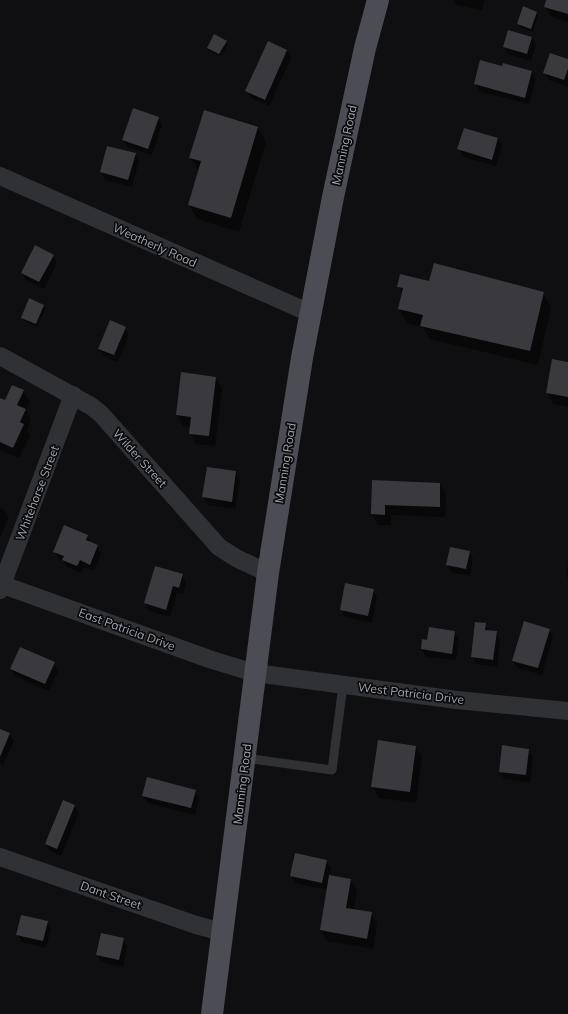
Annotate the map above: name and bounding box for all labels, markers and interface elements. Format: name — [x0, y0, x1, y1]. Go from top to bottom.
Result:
street label: Manning Road — [328, 104, 360, 186]
street label: Weatherly Road — [111, 220, 199, 270]
street label: Manning Road — [271, 422, 299, 504]
street label: Wilder Street — [110, 426, 170, 490]
street label: Whitehorse Street — [12, 443, 62, 543]
street label: East Patricia Drive — [77, 605, 177, 653]
street label: West Patricia Drive — [357, 679, 465, 707]
street label: Manning Road — [230, 743, 254, 825]
street label: Dant Street — [78, 878, 144, 912]

